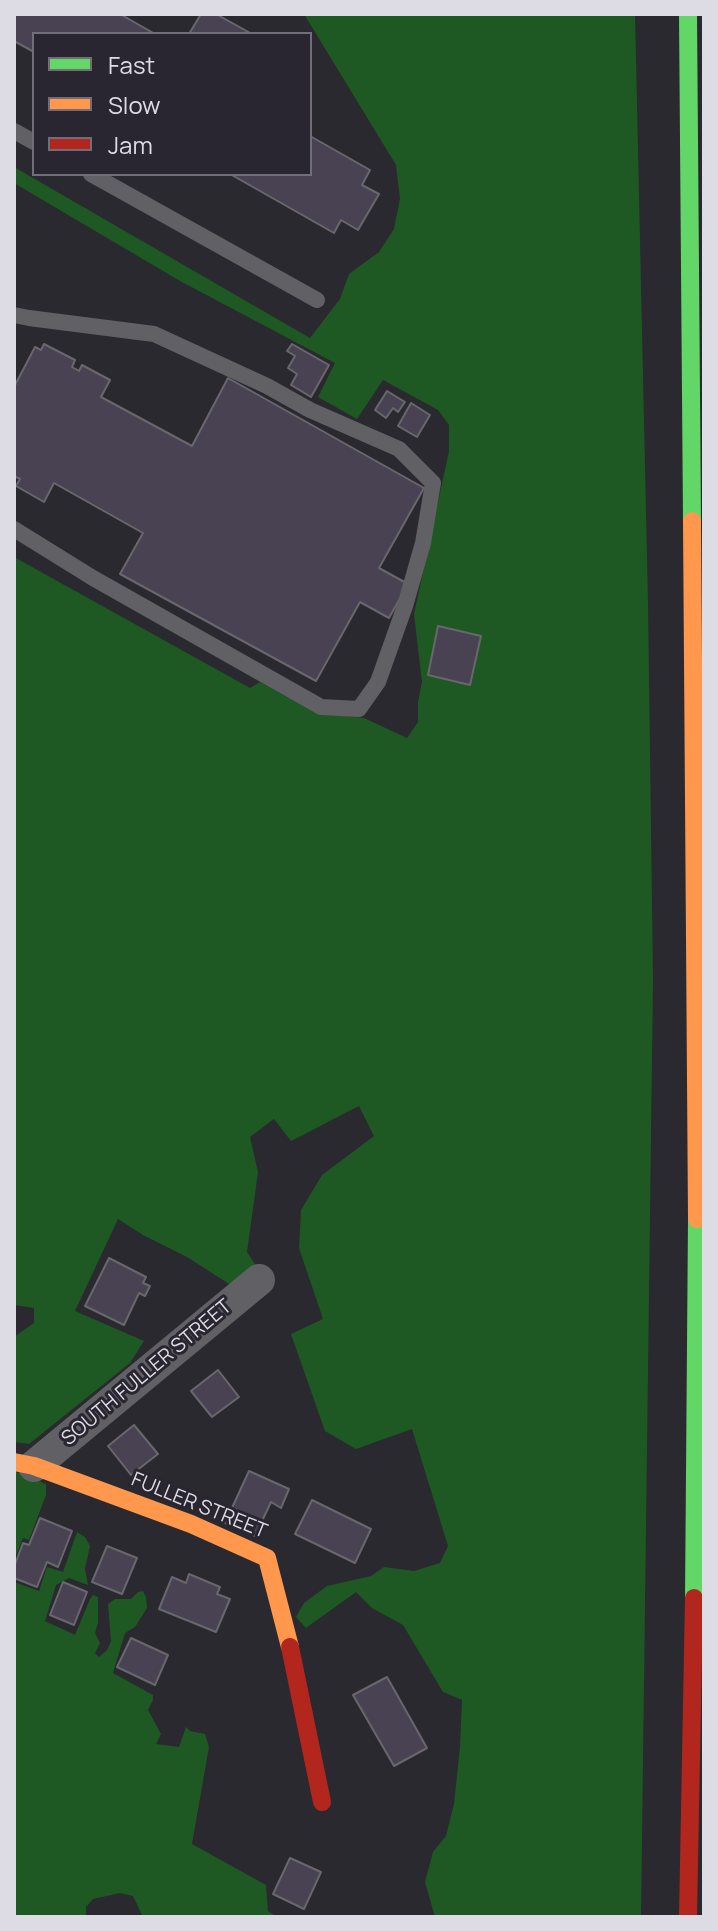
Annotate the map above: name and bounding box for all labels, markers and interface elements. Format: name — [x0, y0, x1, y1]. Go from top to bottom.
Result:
legend — [32, 32, 312, 176]
text: Fast — [108, 48, 155, 81]
text: Slow — [108, 88, 161, 121]
text: Jam — [108, 128, 153, 161]
street label: SOUTH FULLER STREET — [57, 1295, 237, 1451]
street label: FULLER STREET — [128, 1468, 270, 1544]

